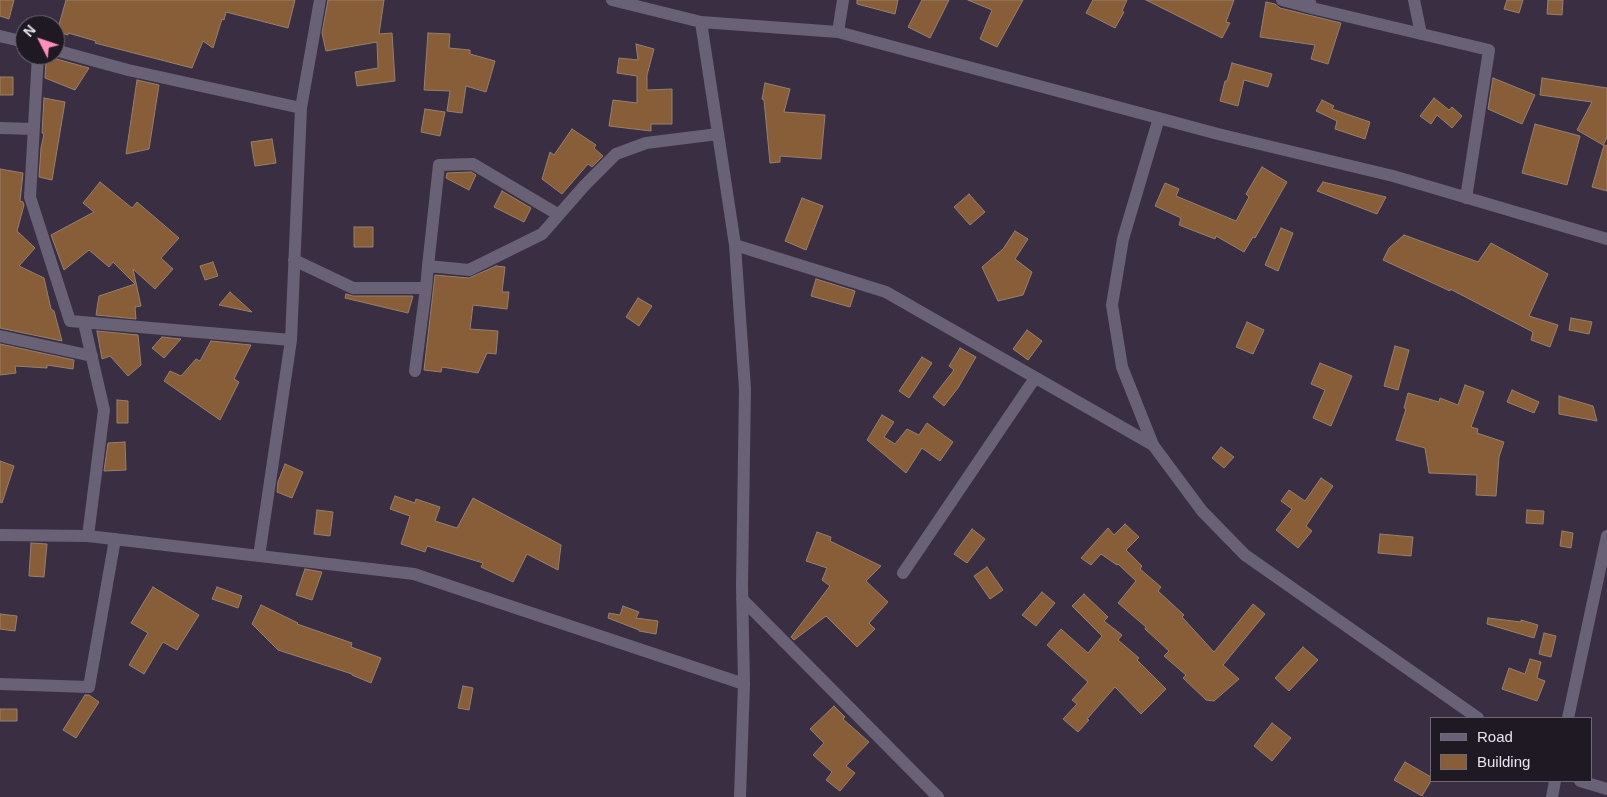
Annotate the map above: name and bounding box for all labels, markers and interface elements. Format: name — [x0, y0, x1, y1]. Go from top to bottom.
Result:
north arrow — [15, 15, 65, 65]
text: N — [20, 22, 39, 40]
legend — [1430, 717, 1592, 782]
text: Road — [1477, 728, 1513, 745]
text: Building — [1477, 753, 1530, 770]

